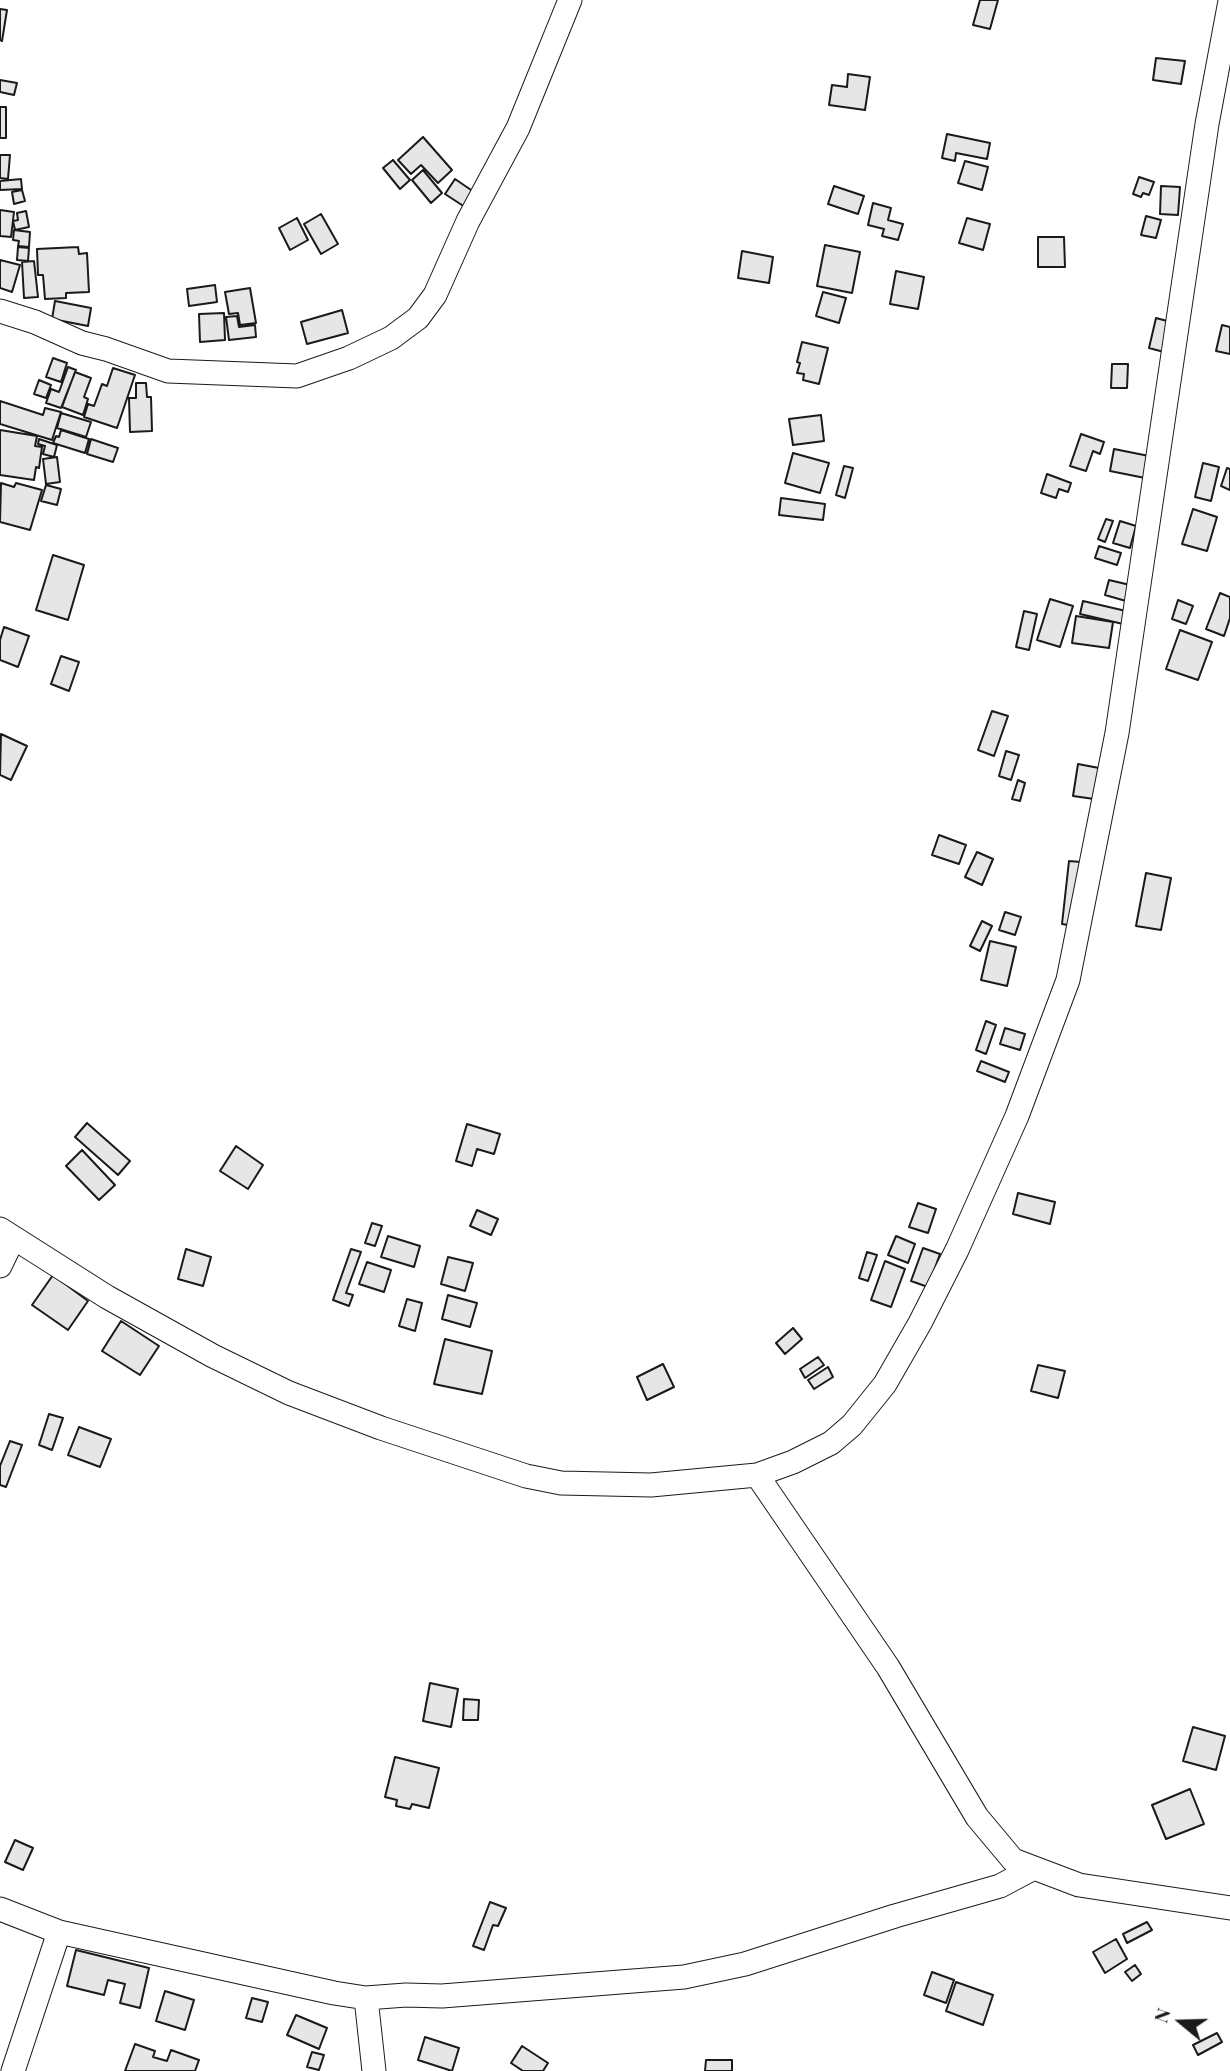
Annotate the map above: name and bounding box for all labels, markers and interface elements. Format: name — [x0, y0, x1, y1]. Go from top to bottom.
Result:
north arrow — [1146, 1987, 1216, 2057]
text: N — [1147, 2004, 1176, 2026]

